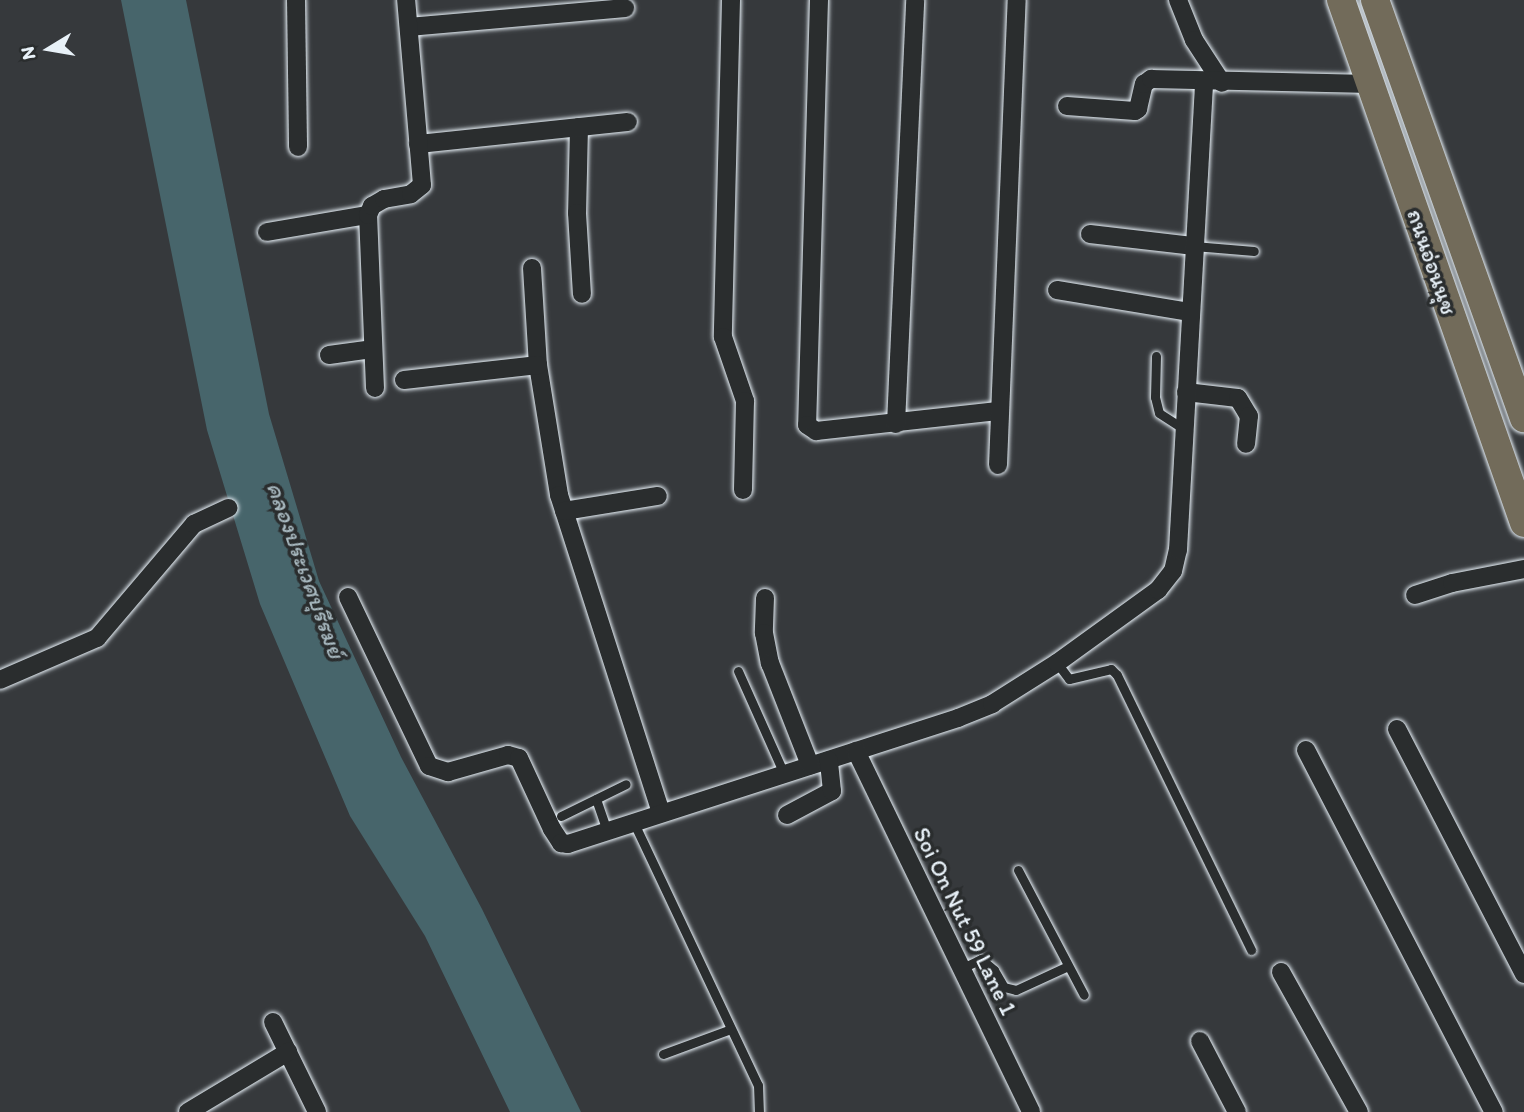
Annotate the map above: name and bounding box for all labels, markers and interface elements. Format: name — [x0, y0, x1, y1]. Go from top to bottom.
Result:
north arrow — [14, 14, 84, 84]
text: N — [15, 45, 40, 62]
street label: ถนนอ่อนนุช — [1401, 206, 1463, 318]
water label: คลองประเวศบุรีรมย์ — [261, 478, 351, 662]
street label: Soi On Nut 59 Lane 1 — [908, 823, 1022, 1019]

